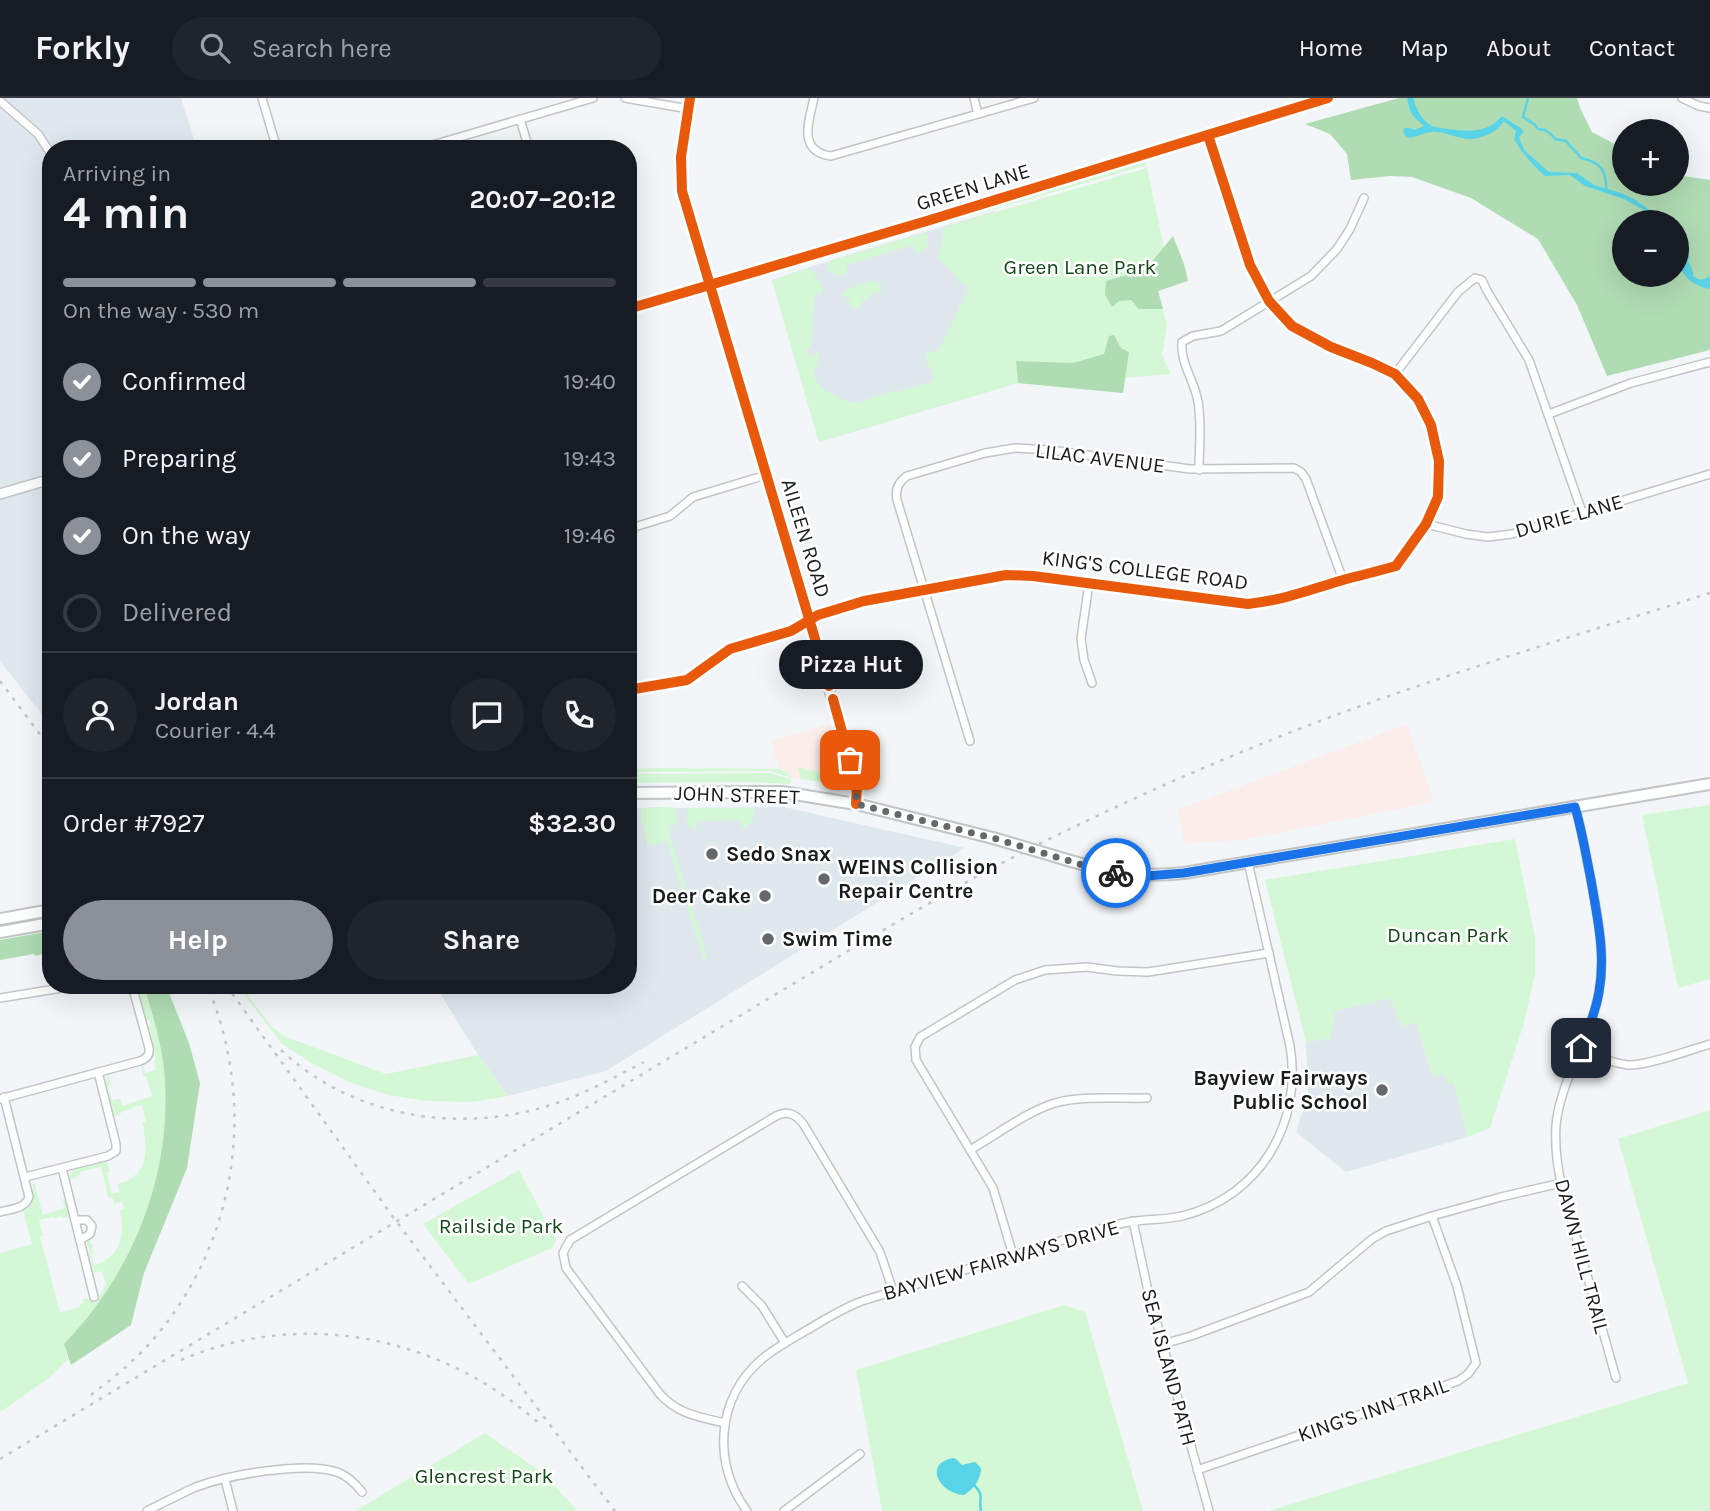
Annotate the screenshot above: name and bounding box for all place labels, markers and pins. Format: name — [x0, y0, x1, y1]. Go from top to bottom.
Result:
callout: Pizza Hut — [778, 641, 922, 690]
pin — [820, 730, 880, 790]
place label: Sedo Snax — [726, 842, 831, 866]
marker: Sedo Snax — [704, 846, 720, 862]
place label: WEINS Collision Repair Centre — [838, 855, 998, 903]
marker: WEINS Collision Repair Centre — [816, 871, 832, 887]
place label: Deer Cake — [652, 884, 751, 908]
marker: Deer Cake — [757, 888, 773, 904]
place label: Swim Time — [782, 927, 893, 951]
marker: Swim Time — [760, 931, 776, 947]
pin — [1551, 1018, 1611, 1078]
place label: Bayview Fairways Public School — [1193, 1066, 1368, 1114]
marker: Bayview Fairways Public School — [1374, 1082, 1390, 1098]

